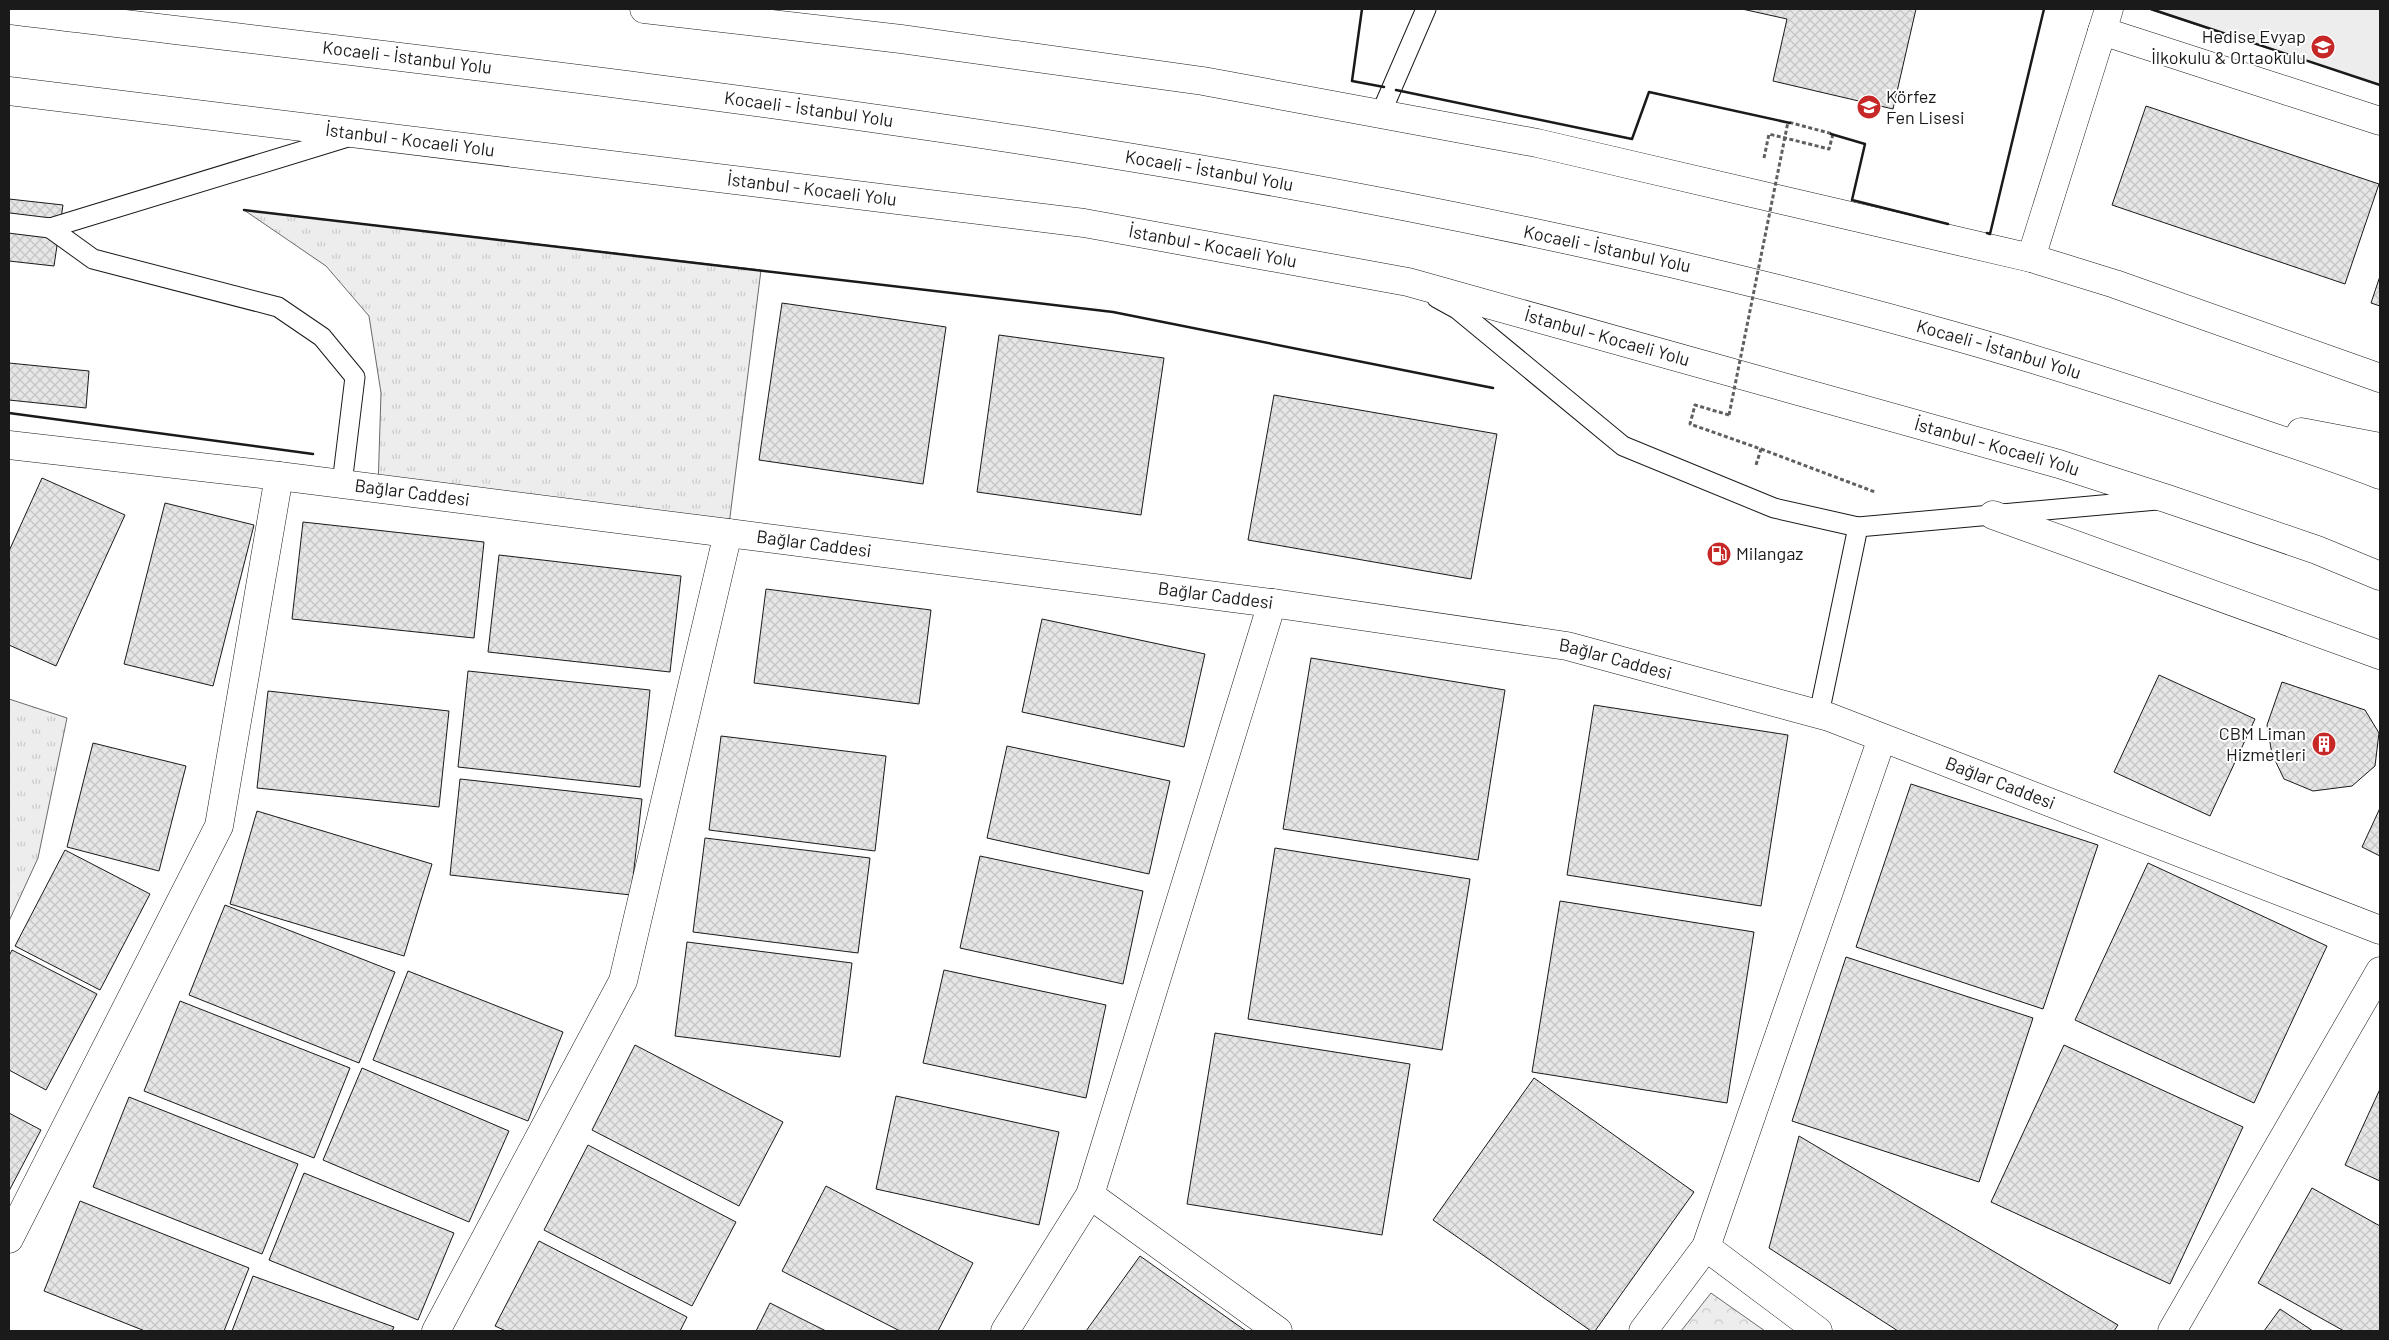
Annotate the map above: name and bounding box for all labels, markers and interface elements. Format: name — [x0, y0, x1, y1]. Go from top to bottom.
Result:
place label: Hedise Evyap İlkokulu & Ortaokulu — [2151, 25, 2306, 68]
school or university icon: Hedise Evyap İlkokulu & Ortaokulu — [2310, 34, 2336, 60]
street label: Kocaeli - İstanbul Yolu — [321, 36, 493, 78]
place label: Körfez Fen Lisesi — [1886, 85, 1965, 128]
street label: Kocaeli - İstanbul Yolu — [723, 86, 895, 131]
school or university icon: Körfez Fen Lisesi — [1856, 94, 1882, 120]
street label: İstanbul - Kocaeli Yolu — [324, 118, 496, 161]
street label: Kocaeli - İstanbul Yolu — [1123, 145, 1295, 195]
street label: İstanbul - Kocaeli Yolu — [726, 167, 898, 210]
street label: İstanbul - Kocaeli Yolu — [1127, 219, 1299, 272]
street label: Kocaeli - İstanbul Yolu — [1522, 220, 1693, 276]
street label: İstanbul - Kocaeli Yolu — [1522, 303, 1692, 370]
street label: Kocaeli - İstanbul Yolu — [1914, 314, 2084, 383]
street label: İstanbul - Kocaeli Yolu — [1912, 412, 2083, 480]
street label: Bağlar Caddesi — [353, 474, 471, 510]
street label: Bağlar Caddesi — [755, 525, 873, 561]
fuel station icon: Milangaz — [1706, 541, 1732, 567]
place label: Milangaz — [1736, 542, 1803, 564]
street label: Bağlar Caddesi — [1157, 576, 1275, 613]
street label: Bağlar Caddesi — [1558, 633, 1674, 684]
place label: CBM Liman Hizmetleri — [2219, 722, 2306, 765]
building icon: CBM Liman Hizmetleri — [2311, 731, 2337, 757]
street label: Bağlar Caddesi — [1943, 751, 2059, 813]

